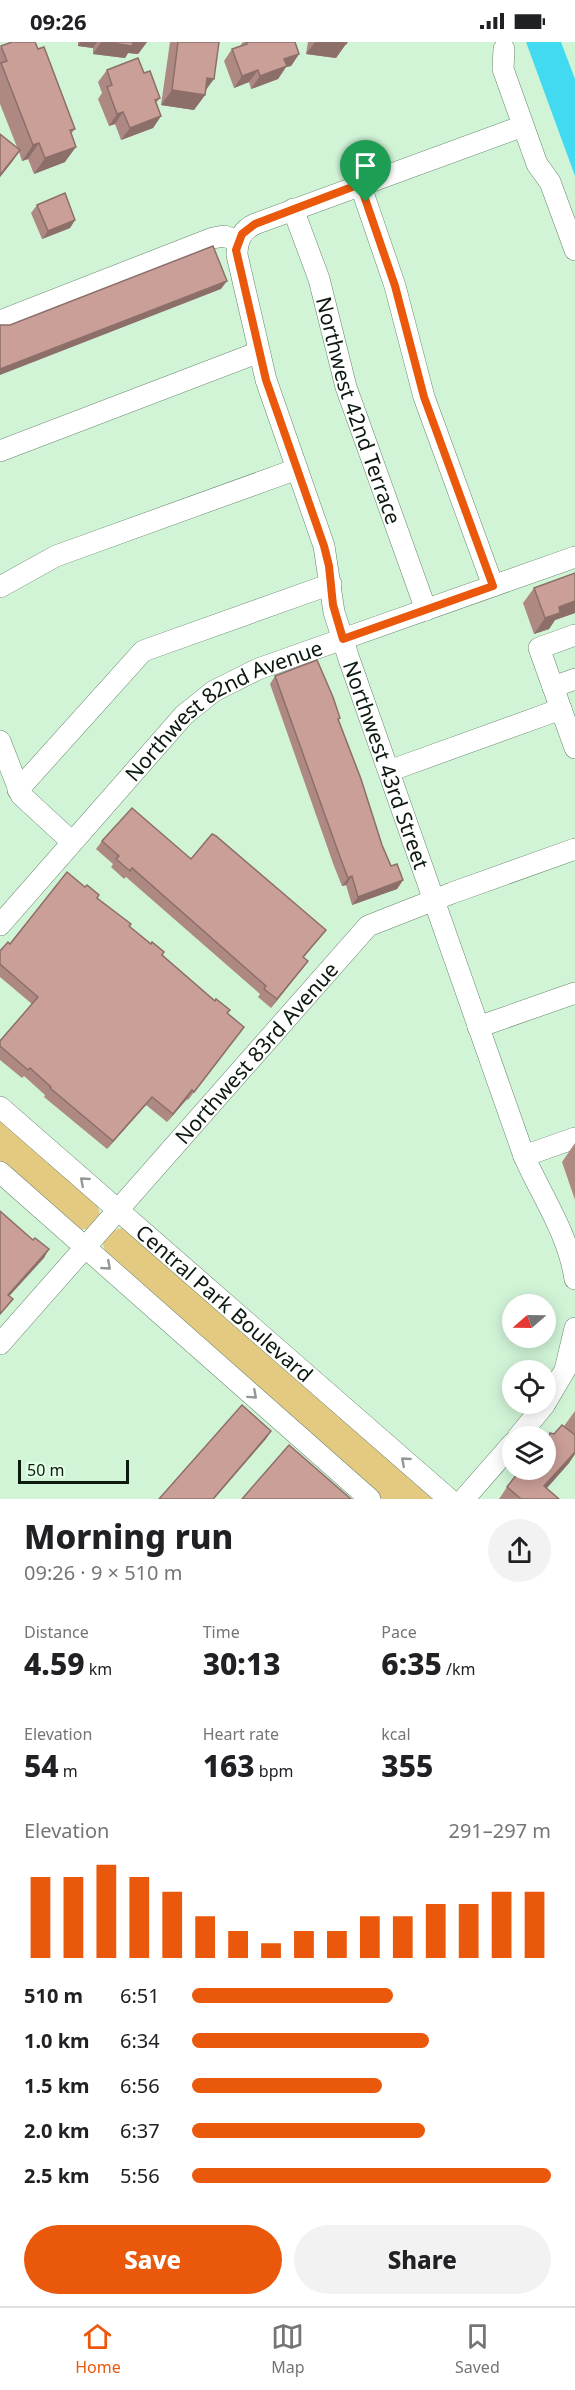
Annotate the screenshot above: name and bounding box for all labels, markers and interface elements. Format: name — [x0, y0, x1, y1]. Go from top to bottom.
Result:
text: 09:26 — [30, 6, 87, 36]
pin — [340, 140, 391, 202]
icon: arrive — [349, 149, 382, 182]
street label: Northwest 42nd Terrace — [310, 294, 408, 528]
street label: Northwest 82nd Avenue — [118, 633, 326, 787]
street label: Northwest 43rd Street — [337, 657, 436, 873]
street label: Northwest 83rd Avenue — [169, 956, 344, 1150]
one-way arrow — [80, 1177, 91, 1188]
street label: Central Park Boulevard — [130, 1218, 319, 1388]
one-way arrow — [100, 1259, 111, 1270]
north arrow — [502, 1294, 556, 1348]
map controls — [502, 1294, 556, 1480]
button: locate — [502, 1360, 556, 1414]
one-way arrow — [246, 1388, 257, 1399]
button: layers — [502, 1426, 556, 1480]
scale bar — [18, 1457, 129, 1484]
one-way arrow — [401, 1457, 412, 1468]
text: 50 m — [27, 1459, 64, 1481]
text: Morning run — [24, 1514, 233, 1559]
button: share — [488, 1519, 551, 1582]
text: 09:26 · 9 × 510 m — [24, 1559, 182, 1586]
text: Distance — [24, 1621, 89, 1643]
text: Time — [203, 1621, 240, 1643]
text: Pace — [381, 1621, 417, 1643]
text: 4.59 — [24, 1643, 85, 1684]
text: 30:13 — [203, 1643, 281, 1684]
text: 6:35 — [381, 1643, 442, 1684]
text: km — [85, 1658, 112, 1680]
text: /km — [442, 1658, 476, 1680]
text: Elevation — [24, 1723, 92, 1745]
text: Heart rate — [203, 1723, 279, 1745]
text: kcal — [381, 1723, 411, 1745]
text: 54 — [24, 1745, 59, 1786]
text: 163 — [203, 1745, 255, 1786]
text: 355 — [381, 1745, 433, 1786]
text: m — [59, 1760, 78, 1782]
text: bpm — [255, 1760, 294, 1782]
text: Elevation — [24, 1817, 109, 1844]
text: 291–297 m — [448, 1817, 551, 1844]
text: 510 m — [24, 1982, 83, 2009]
text: 6:51 — [120, 1982, 160, 2009]
text: 1.0 km — [24, 2027, 90, 2054]
text: 6:34 — [120, 2027, 160, 2054]
text: 1.5 km — [24, 2072, 90, 2099]
text: 6:56 — [120, 2072, 160, 2099]
text: 2.0 km — [24, 2117, 90, 2144]
text: 6:37 — [120, 2117, 160, 2144]
text: 2.5 km — [24, 2162, 90, 2189]
text: 5:56 — [120, 2162, 160, 2189]
button: Save — [24, 2225, 282, 2294]
button: Share — [294, 2225, 551, 2294]
tab: Home — [75, 2320, 121, 2378]
tab: Map — [271, 2320, 305, 2378]
tab: Saved — [455, 2320, 500, 2378]

